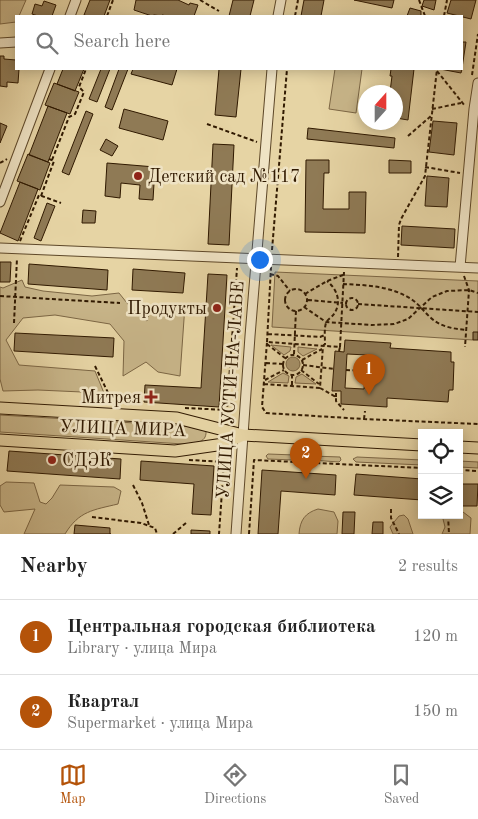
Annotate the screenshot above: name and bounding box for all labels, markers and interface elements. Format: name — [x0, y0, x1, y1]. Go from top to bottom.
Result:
search box — [15, 15, 463, 70]
icon: search — [33, 29, 61, 57]
text: Search here — [73, 33, 170, 52]
north arrow — [358, 85, 403, 130]
place label: Детский сад №117 — [148, 168, 301, 186]
marker: Детский сад №117 — [132, 170, 144, 182]
your location — [247, 247, 273, 273]
street label: УЛИЦА УСТИ-НА-ЛАБЕ — [214, 280, 248, 500]
place label: Продукты — [127, 300, 207, 318]
marker: Продукты — [211, 302, 223, 314]
pin: 1 — [353, 354, 385, 395]
place label: Митрея — [81, 389, 141, 407]
marker: Митрея — [145, 391, 157, 403]
street label: УЛИЦА МИРА — [59, 418, 187, 440]
map controls — [418, 429, 463, 519]
button: locate — [418, 429, 463, 474]
pin: 2 — [290, 438, 322, 479]
place label: СДЭК — [62, 452, 112, 470]
marker: СДЭК — [46, 454, 58, 466]
button: layers — [418, 474, 463, 519]
text: Nearby — [20, 556, 88, 577]
text: 2 results — [398, 559, 458, 575]
text: Центральная городская библиотека — [67, 618, 376, 637]
text: 1 — [31, 629, 41, 645]
text: 120 m — [413, 629, 458, 645]
text: Library · улица Мира — [67, 641, 217, 657]
text: Квартал — [67, 693, 139, 712]
text: 2 — [31, 704, 41, 720]
text: 150 m — [413, 704, 458, 720]
text: Supermarket · улица Мира — [67, 716, 253, 732]
tab: Map — [59, 761, 87, 808]
tab: Directions — [204, 761, 266, 808]
tab: Saved — [384, 761, 419, 808]

